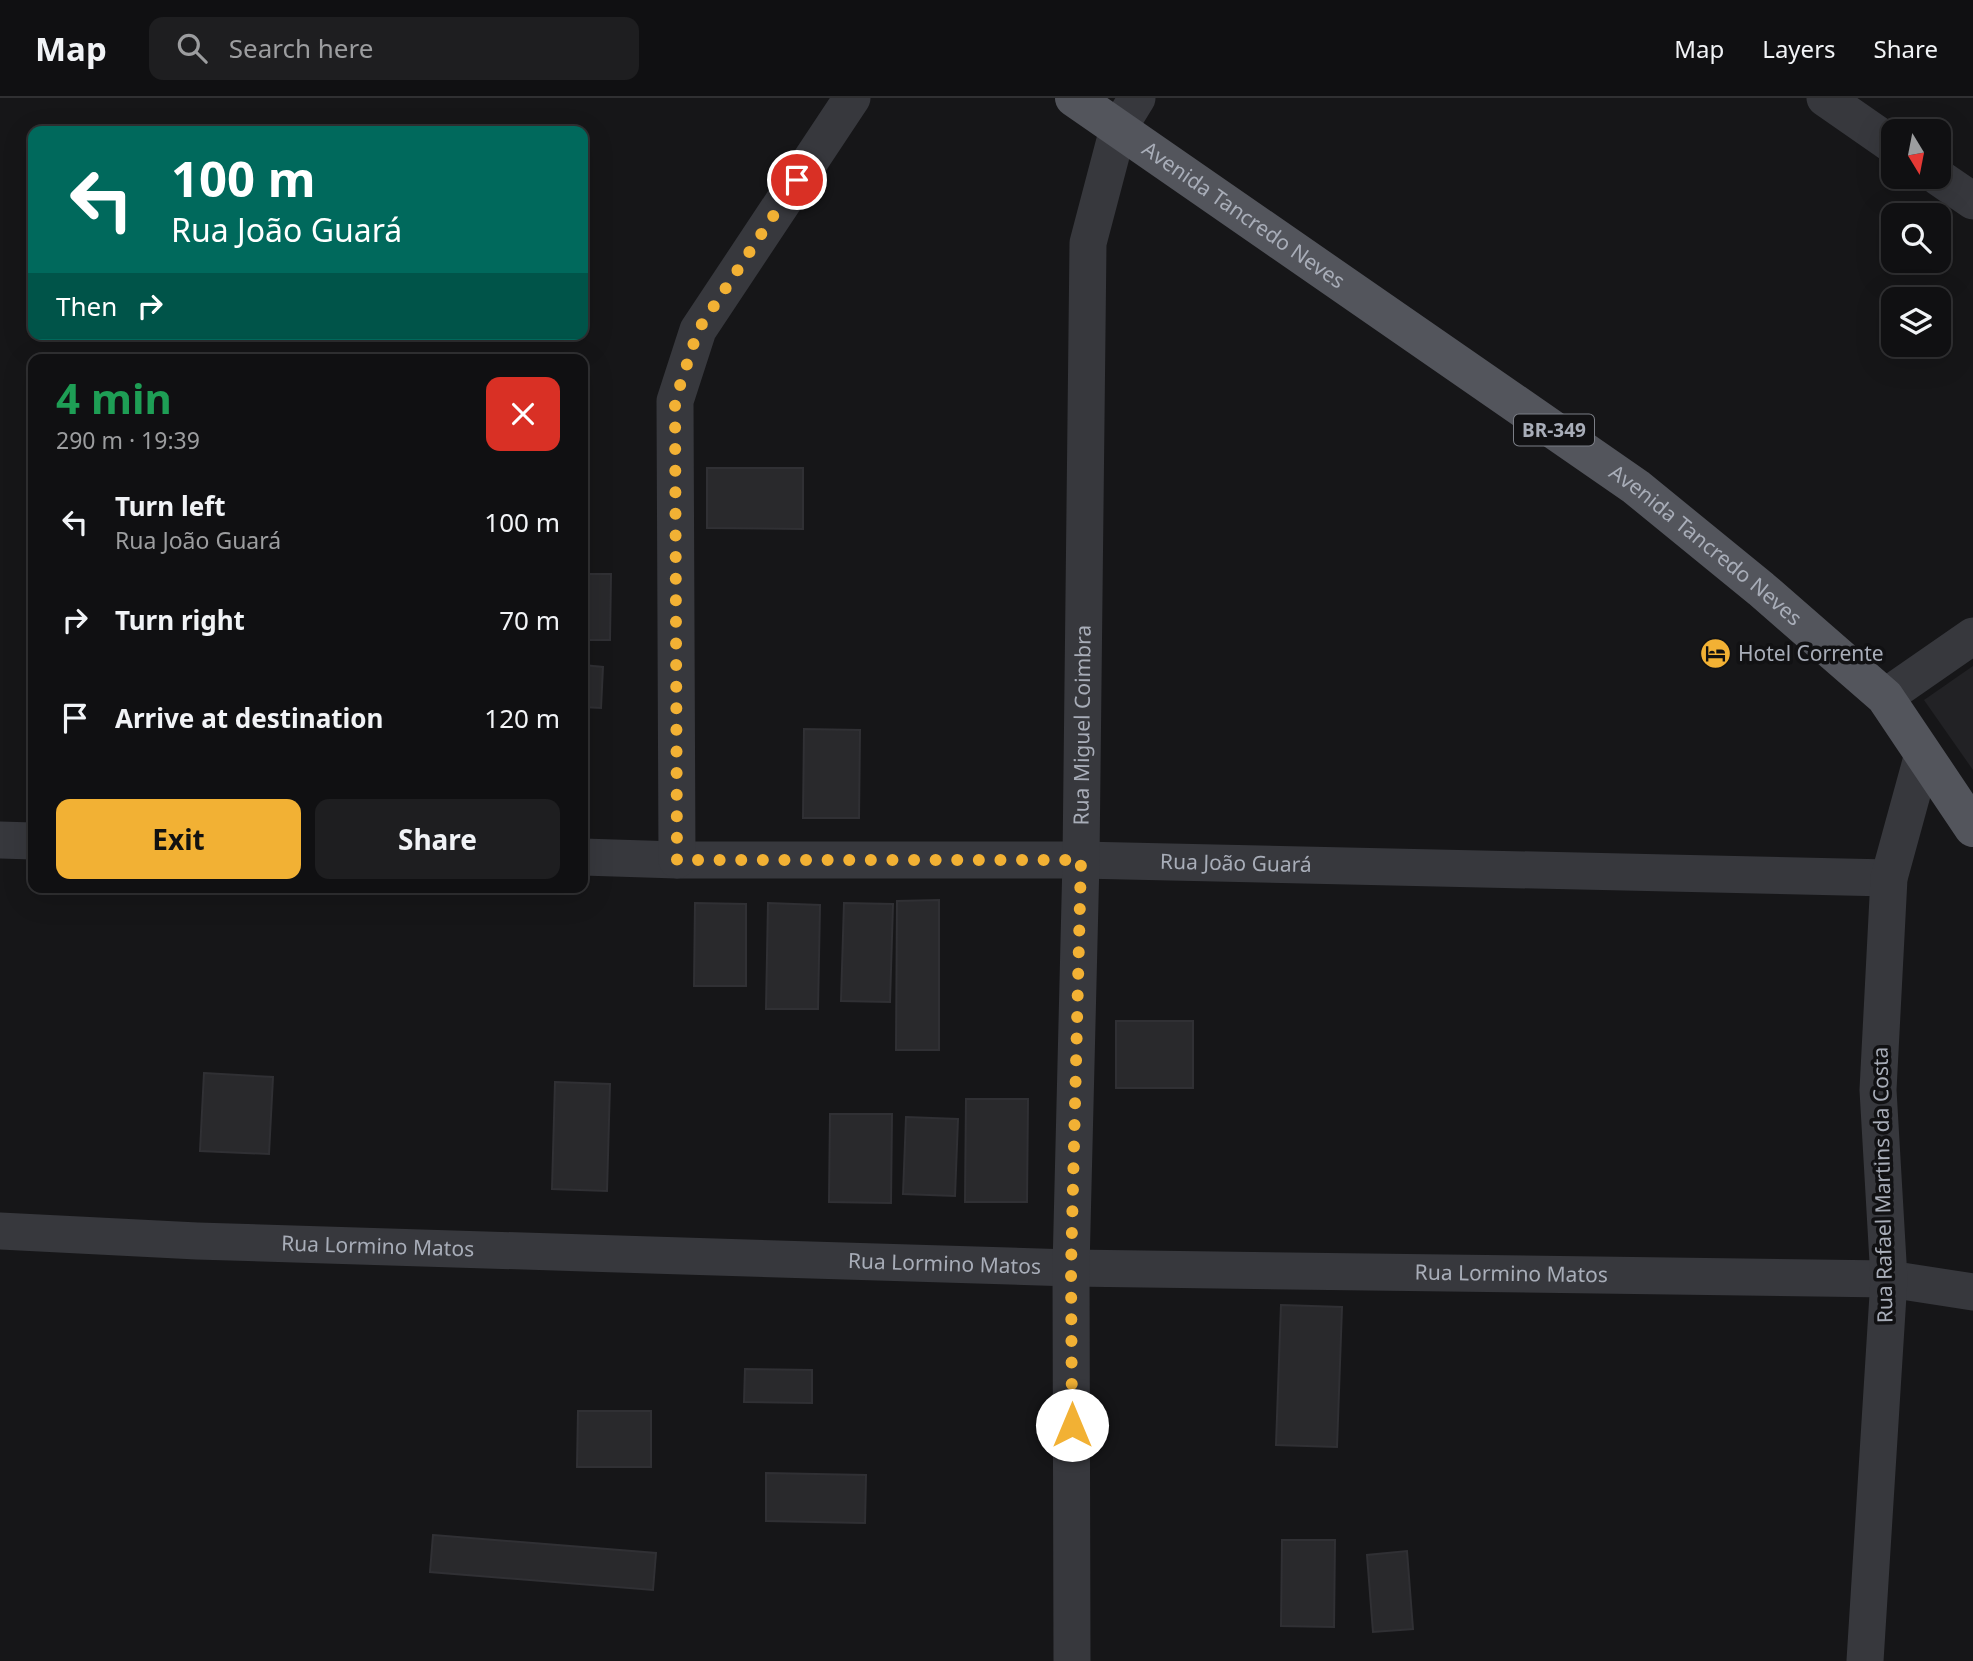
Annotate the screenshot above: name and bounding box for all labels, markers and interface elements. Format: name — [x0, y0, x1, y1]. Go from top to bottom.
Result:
search box — [149, 17, 639, 80]
text: Map — [35, 26, 107, 71]
icon: search — [173, 29, 211, 67]
text: Search here — [229, 30, 373, 66]
text: Map — [1674, 32, 1724, 65]
text: Layers — [1762, 32, 1836, 65]
text: Share — [1874, 32, 1938, 65]
north arrow — [1881, 119, 1951, 189]
map controls — [1881, 119, 1951, 357]
street label: Avenida Tancredo Neves — [1137, 134, 1351, 294]
text: 100 m — [171, 145, 316, 211]
pin — [767, 150, 827, 210]
icon: left — [56, 154, 147, 245]
icon: arrive — [778, 161, 816, 199]
button: search — [1881, 203, 1951, 273]
text: Rua João Guará — [171, 208, 402, 251]
icon: right — [131, 287, 169, 325]
button: layers — [1881, 287, 1951, 357]
text: Then — [56, 288, 117, 324]
text: 4 min — [56, 369, 172, 426]
button: close — [486, 377, 560, 451]
road number: BR-349 — [1514, 414, 1594, 446]
text: 290 m · 19:39 — [56, 424, 200, 456]
street label: Avenida Tancredo Neves — [1604, 458, 1808, 631]
text: Turn left — [115, 488, 226, 524]
icon: left — [56, 503, 94, 541]
text: 100 m — [484, 504, 560, 540]
text: Rua João Guará — [115, 524, 281, 556]
icon: right — [56, 601, 94, 639]
text: Turn right — [115, 602, 245, 638]
text: 70 m — [499, 602, 560, 638]
street label: Rua Miguel Coimbra — [1066, 625, 1097, 826]
hotel icon: Hotel Corrente — [1698, 637, 1732, 671]
place label: Hotel Corrente — [1738, 639, 1884, 667]
icon: arrive — [56, 699, 94, 737]
text: Arrive at destination — [115, 700, 384, 736]
text: 120 m — [484, 700, 560, 736]
button: Exit — [56, 799, 301, 879]
button: Share — [315, 799, 560, 879]
street label: Rua João Guará — [1160, 847, 1312, 878]
street label: Rua Rafael Martins da Costa — [1866, 1047, 1898, 1323]
street label: Rua Lormino Matos — [281, 1229, 475, 1263]
street label: Rua Lormino Matos — [847, 1246, 1041, 1280]
street label: Rua Lormino Matos — [1415, 1258, 1608, 1288]
position arrow — [1035, 1388, 1109, 1462]

